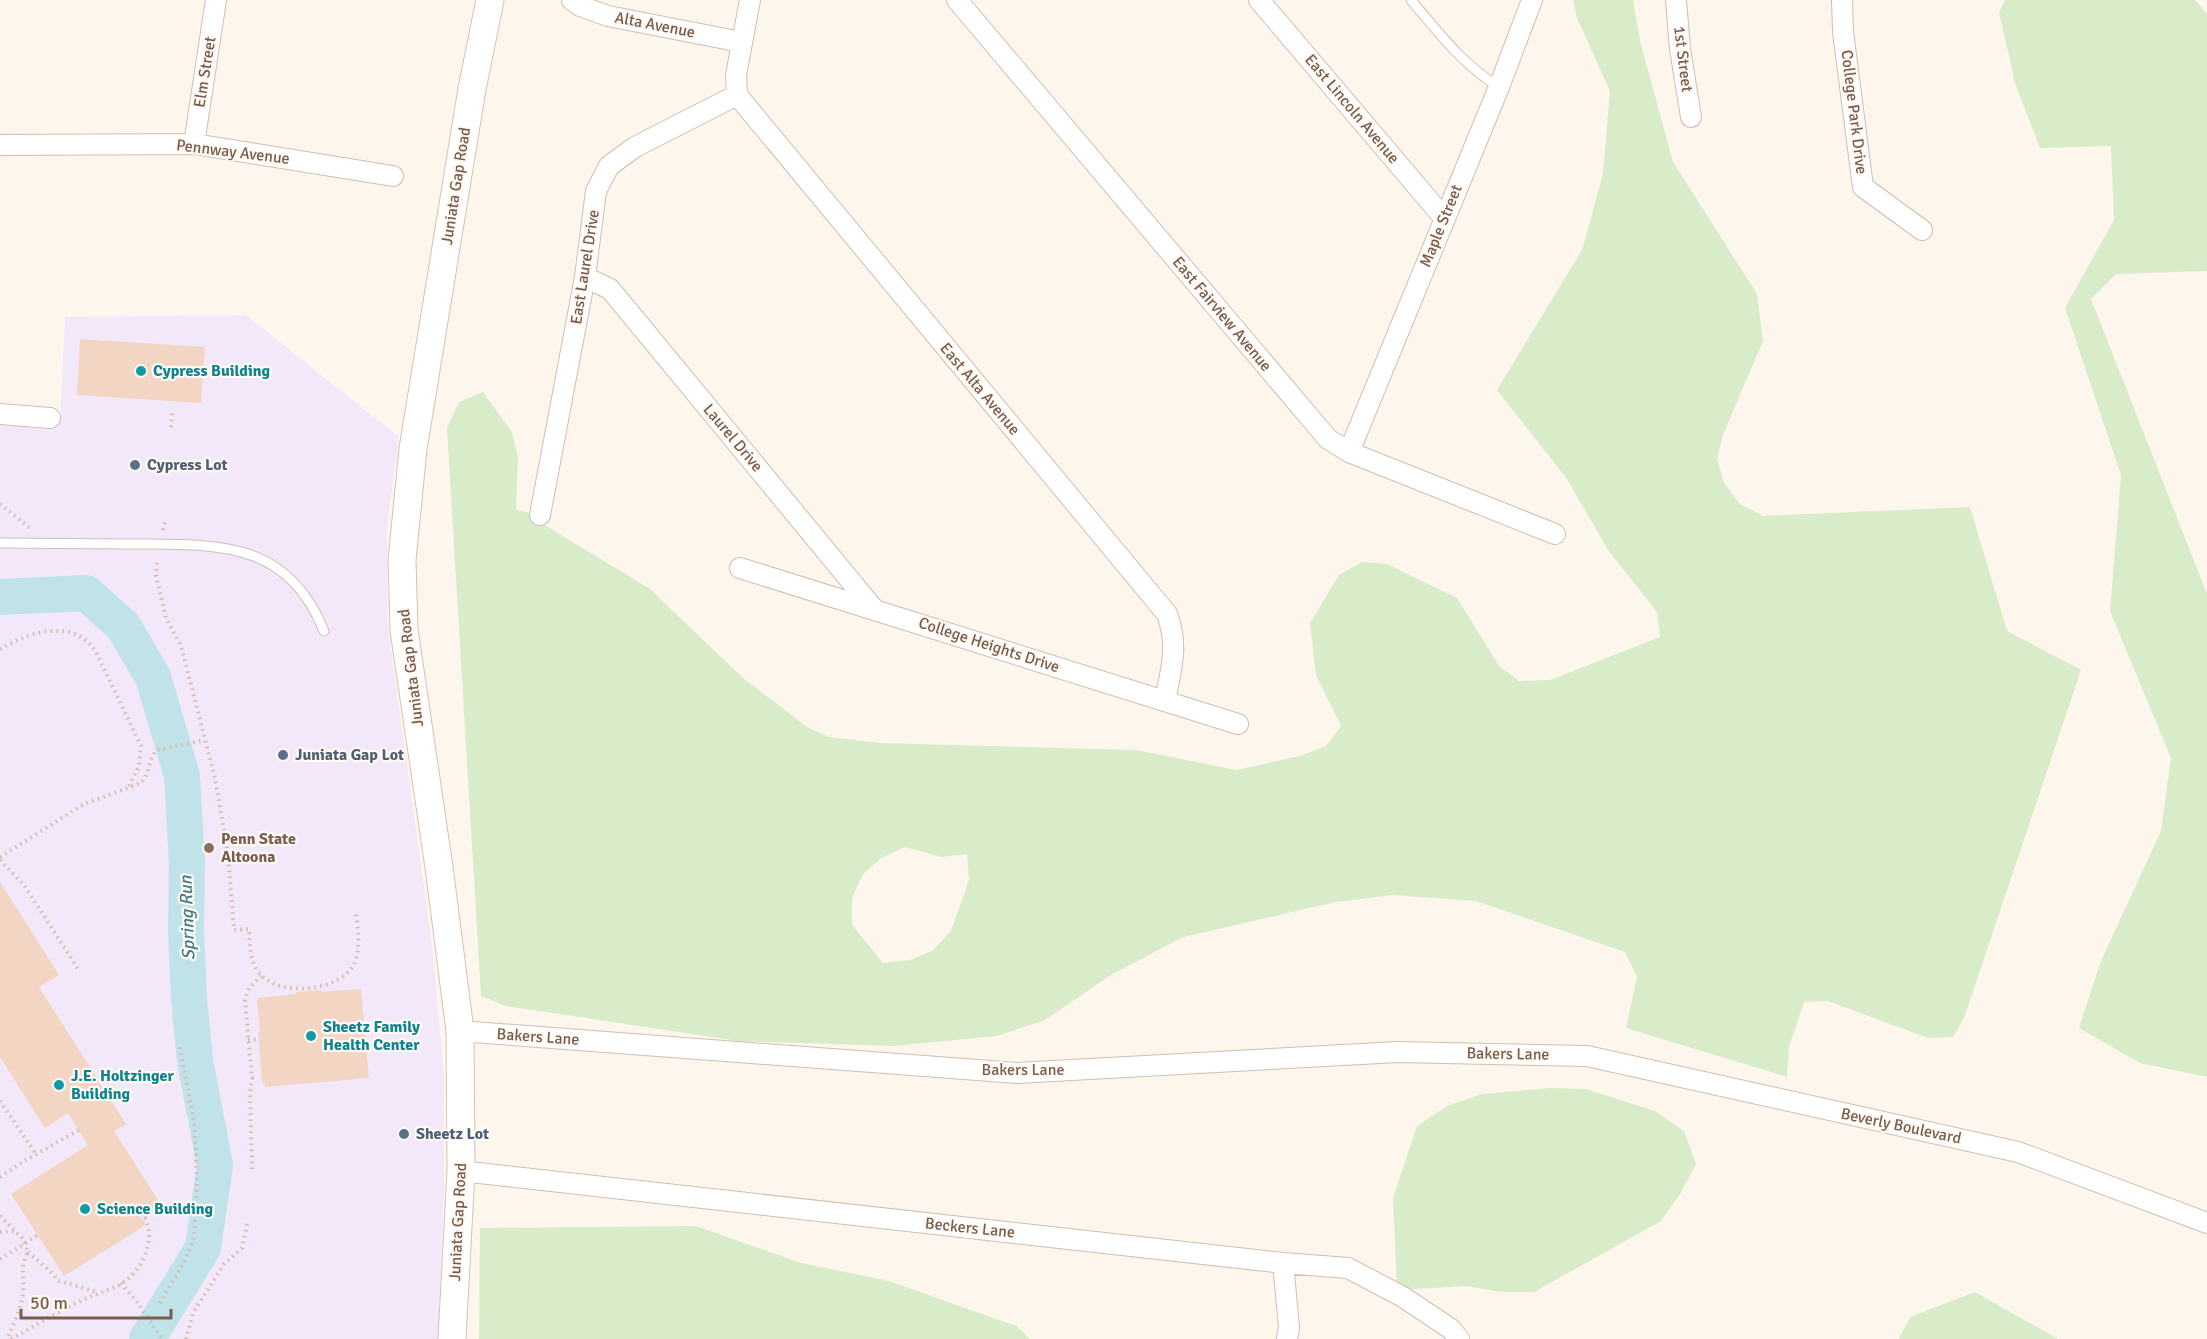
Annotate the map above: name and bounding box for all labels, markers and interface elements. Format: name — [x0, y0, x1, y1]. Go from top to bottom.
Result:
street label: Alta Avenue — [613, 7, 697, 43]
street label: 1st Street — [1669, 25, 1697, 94]
street label: Elm Street — [190, 35, 221, 109]
street label: College Park Drive — [1836, 49, 1872, 175]
street label: East Lincoln Avenue — [1300, 50, 1404, 168]
street label: Juniata Gap Road — [437, 126, 475, 246]
street label: Pennway Avenue — [175, 135, 291, 169]
street label: Maple Street — [1415, 181, 1467, 270]
street label: East Laurel Drive — [566, 208, 604, 326]
street label: East Fairview Avenue — [1168, 252, 1276, 376]
street label: East Alta Avenue — [936, 339, 1024, 439]
place label: Cypress Building — [153, 361, 270, 381]
marker: Cypress Building — [134, 364, 148, 378]
street label: Laurel Drive — [699, 400, 767, 476]
place label: Cypress Lot — [147, 455, 228, 475]
marker: Cypress Lot — [128, 458, 142, 472]
street label: Juniata Gap Road — [394, 608, 428, 728]
street label: College Heights Drive — [916, 613, 1062, 677]
place label: Juniata Gap Lot — [295, 745, 404, 765]
marker: Juniata Gap Lot — [276, 748, 290, 762]
place label: Penn State Altoona — [221, 829, 296, 867]
marker: Penn State Altoona — [202, 841, 216, 855]
water label: Spring Run — [174, 874, 199, 961]
place label: Sheetz Family Health Center — [323, 1017, 420, 1055]
street label: Bakers Lane — [496, 1024, 580, 1050]
marker: Sheetz Family Health Center — [304, 1029, 318, 1043]
street label: Bakers Lane — [1466, 1043, 1550, 1065]
street label: Bakers Lane — [982, 1060, 1064, 1080]
place label: J.E. Holtzinger Building — [71, 1066, 175, 1104]
marker: J.E. Holtzinger Building — [52, 1078, 66, 1092]
street label: Beverly Boulevard — [1839, 1103, 1963, 1149]
place label: Sheetz Lot — [416, 1124, 489, 1144]
marker: Sheetz Lot — [397, 1127, 411, 1141]
street label: Juniata Gap Road — [445, 1162, 471, 1282]
place label: Science Building — [97, 1199, 213, 1219]
marker: Science Building — [78, 1202, 92, 1216]
street label: Beckers Lane — [924, 1213, 1016, 1243]
scale bar — [21, 1282, 171, 1320]
text: 50 m — [30, 1292, 68, 1314]

